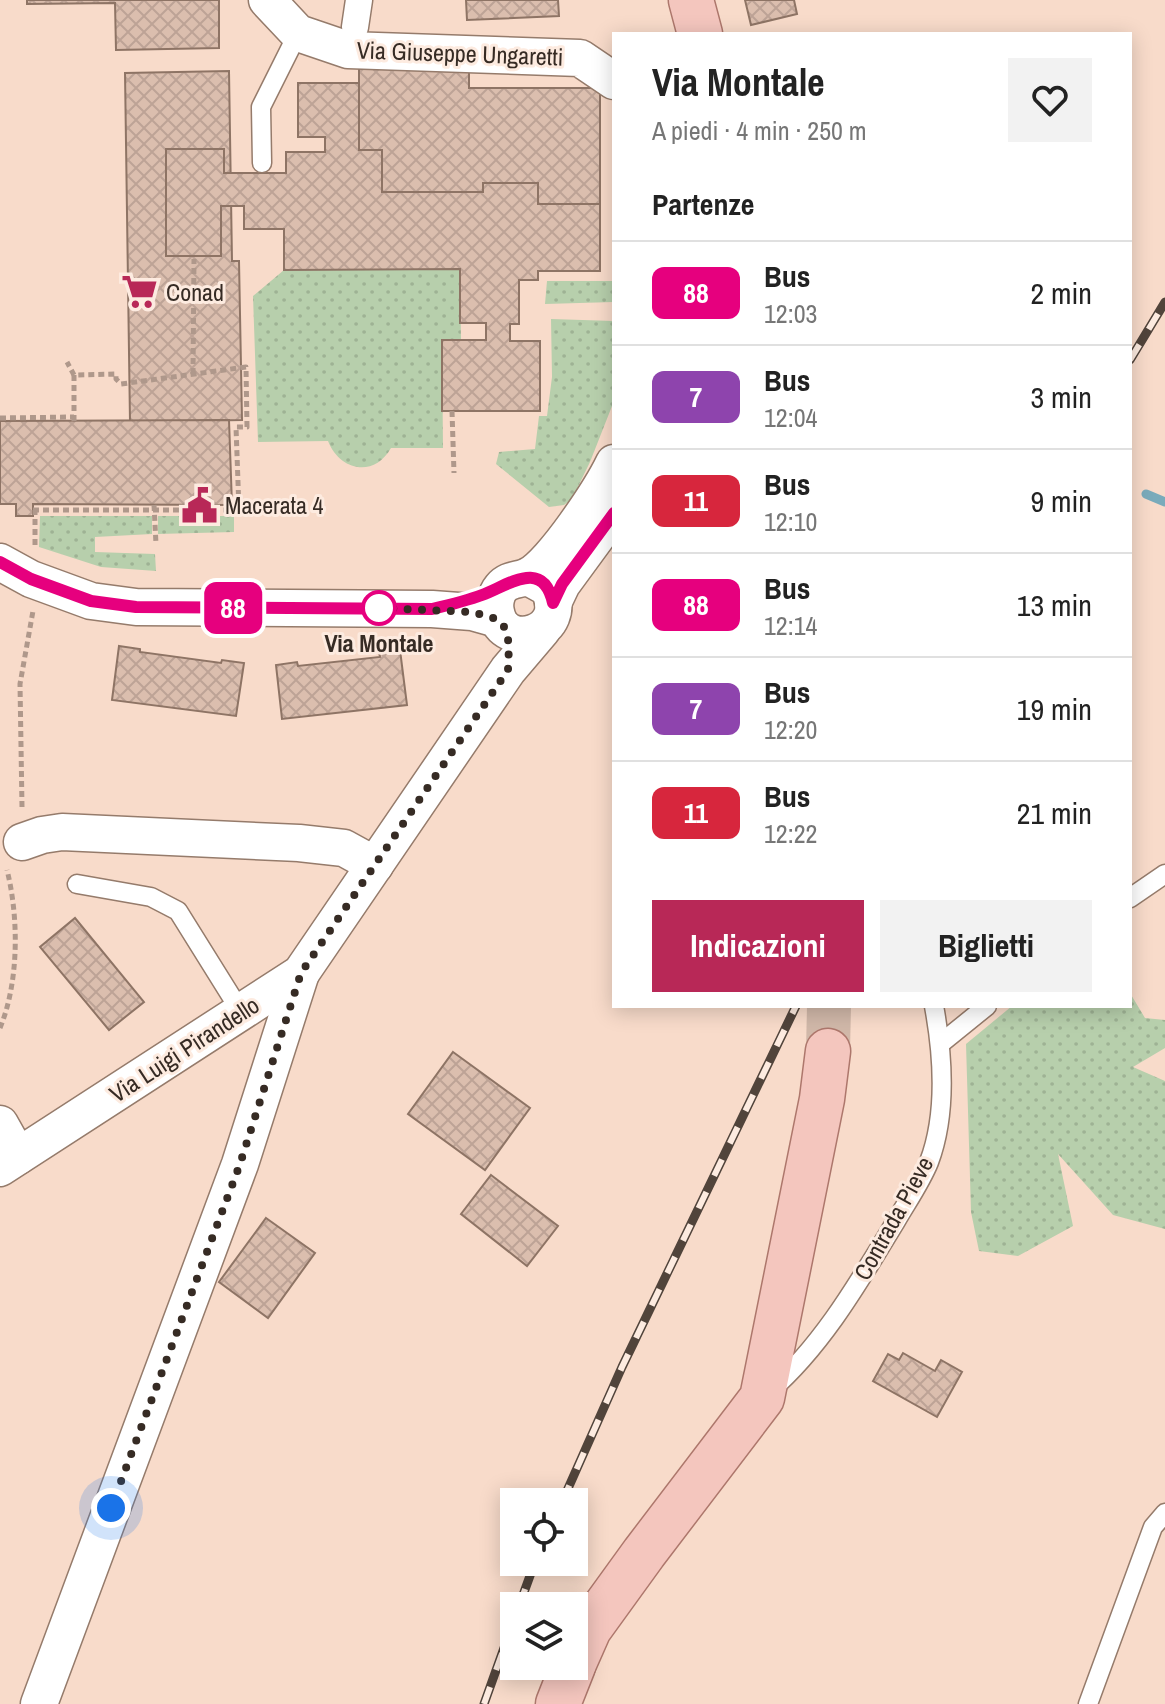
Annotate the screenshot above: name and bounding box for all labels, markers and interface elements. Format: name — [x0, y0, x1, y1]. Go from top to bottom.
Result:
street label: Via Giuseppe Ungaretti — [356, 33, 564, 73]
text: Via Montale — [652, 57, 825, 108]
button: heart — [1008, 58, 1092, 142]
text: A piedi · 4 min · 250 m — [652, 113, 867, 148]
text: Partenze — [652, 184, 755, 224]
text: Bus — [764, 256, 810, 296]
supermarket icon: Conad — [121, 273, 159, 311]
text: 2 min — [1030, 273, 1092, 313]
text: 88 — [683, 274, 709, 312]
place label: Conad — [166, 276, 224, 308]
text: 12:03 — [764, 296, 817, 331]
text: Bus — [764, 360, 810, 400]
text: 3 min — [1030, 377, 1092, 417]
text: 7 — [690, 378, 702, 416]
text: 12:04 — [764, 400, 817, 435]
text: Bus — [764, 464, 810, 504]
text: 9 min — [1030, 481, 1092, 521]
text: 11 — [684, 482, 708, 520]
public building icon: Macerata 4 — [180, 486, 218, 524]
place label: Macerata 4 — [225, 489, 324, 521]
text: 12:10 — [764, 504, 817, 539]
text: Bus — [764, 568, 810, 608]
line badge: 88 — [197, 582, 269, 634]
text: 13 min — [1017, 585, 1092, 625]
text: 88 — [683, 586, 709, 624]
text: 88 — [220, 589, 246, 627]
marker: Via Montale — [362, 591, 396, 625]
text: 12:14 — [764, 608, 817, 643]
place label: Via Montale — [324, 627, 434, 659]
text: Bus — [764, 672, 810, 712]
text: 19 min — [1017, 689, 1092, 729]
text: 7 — [690, 690, 702, 728]
text: 12:20 — [764, 712, 817, 747]
text: Bus — [764, 776, 810, 816]
text: 21 min — [1017, 793, 1092, 833]
text: 11 — [684, 794, 708, 832]
text: 12:22 — [764, 816, 817, 851]
button: Indicazioni — [652, 900, 864, 992]
button: Biglietti — [880, 900, 1092, 992]
street label: Via Luigi Pirandello — [103, 989, 265, 1109]
street label: Contrada Pieve — [846, 1150, 940, 1286]
your location — [91, 1488, 131, 1528]
map controls — [500, 1488, 588, 1680]
button: locate — [500, 1488, 588, 1576]
button: layers — [500, 1592, 588, 1680]

